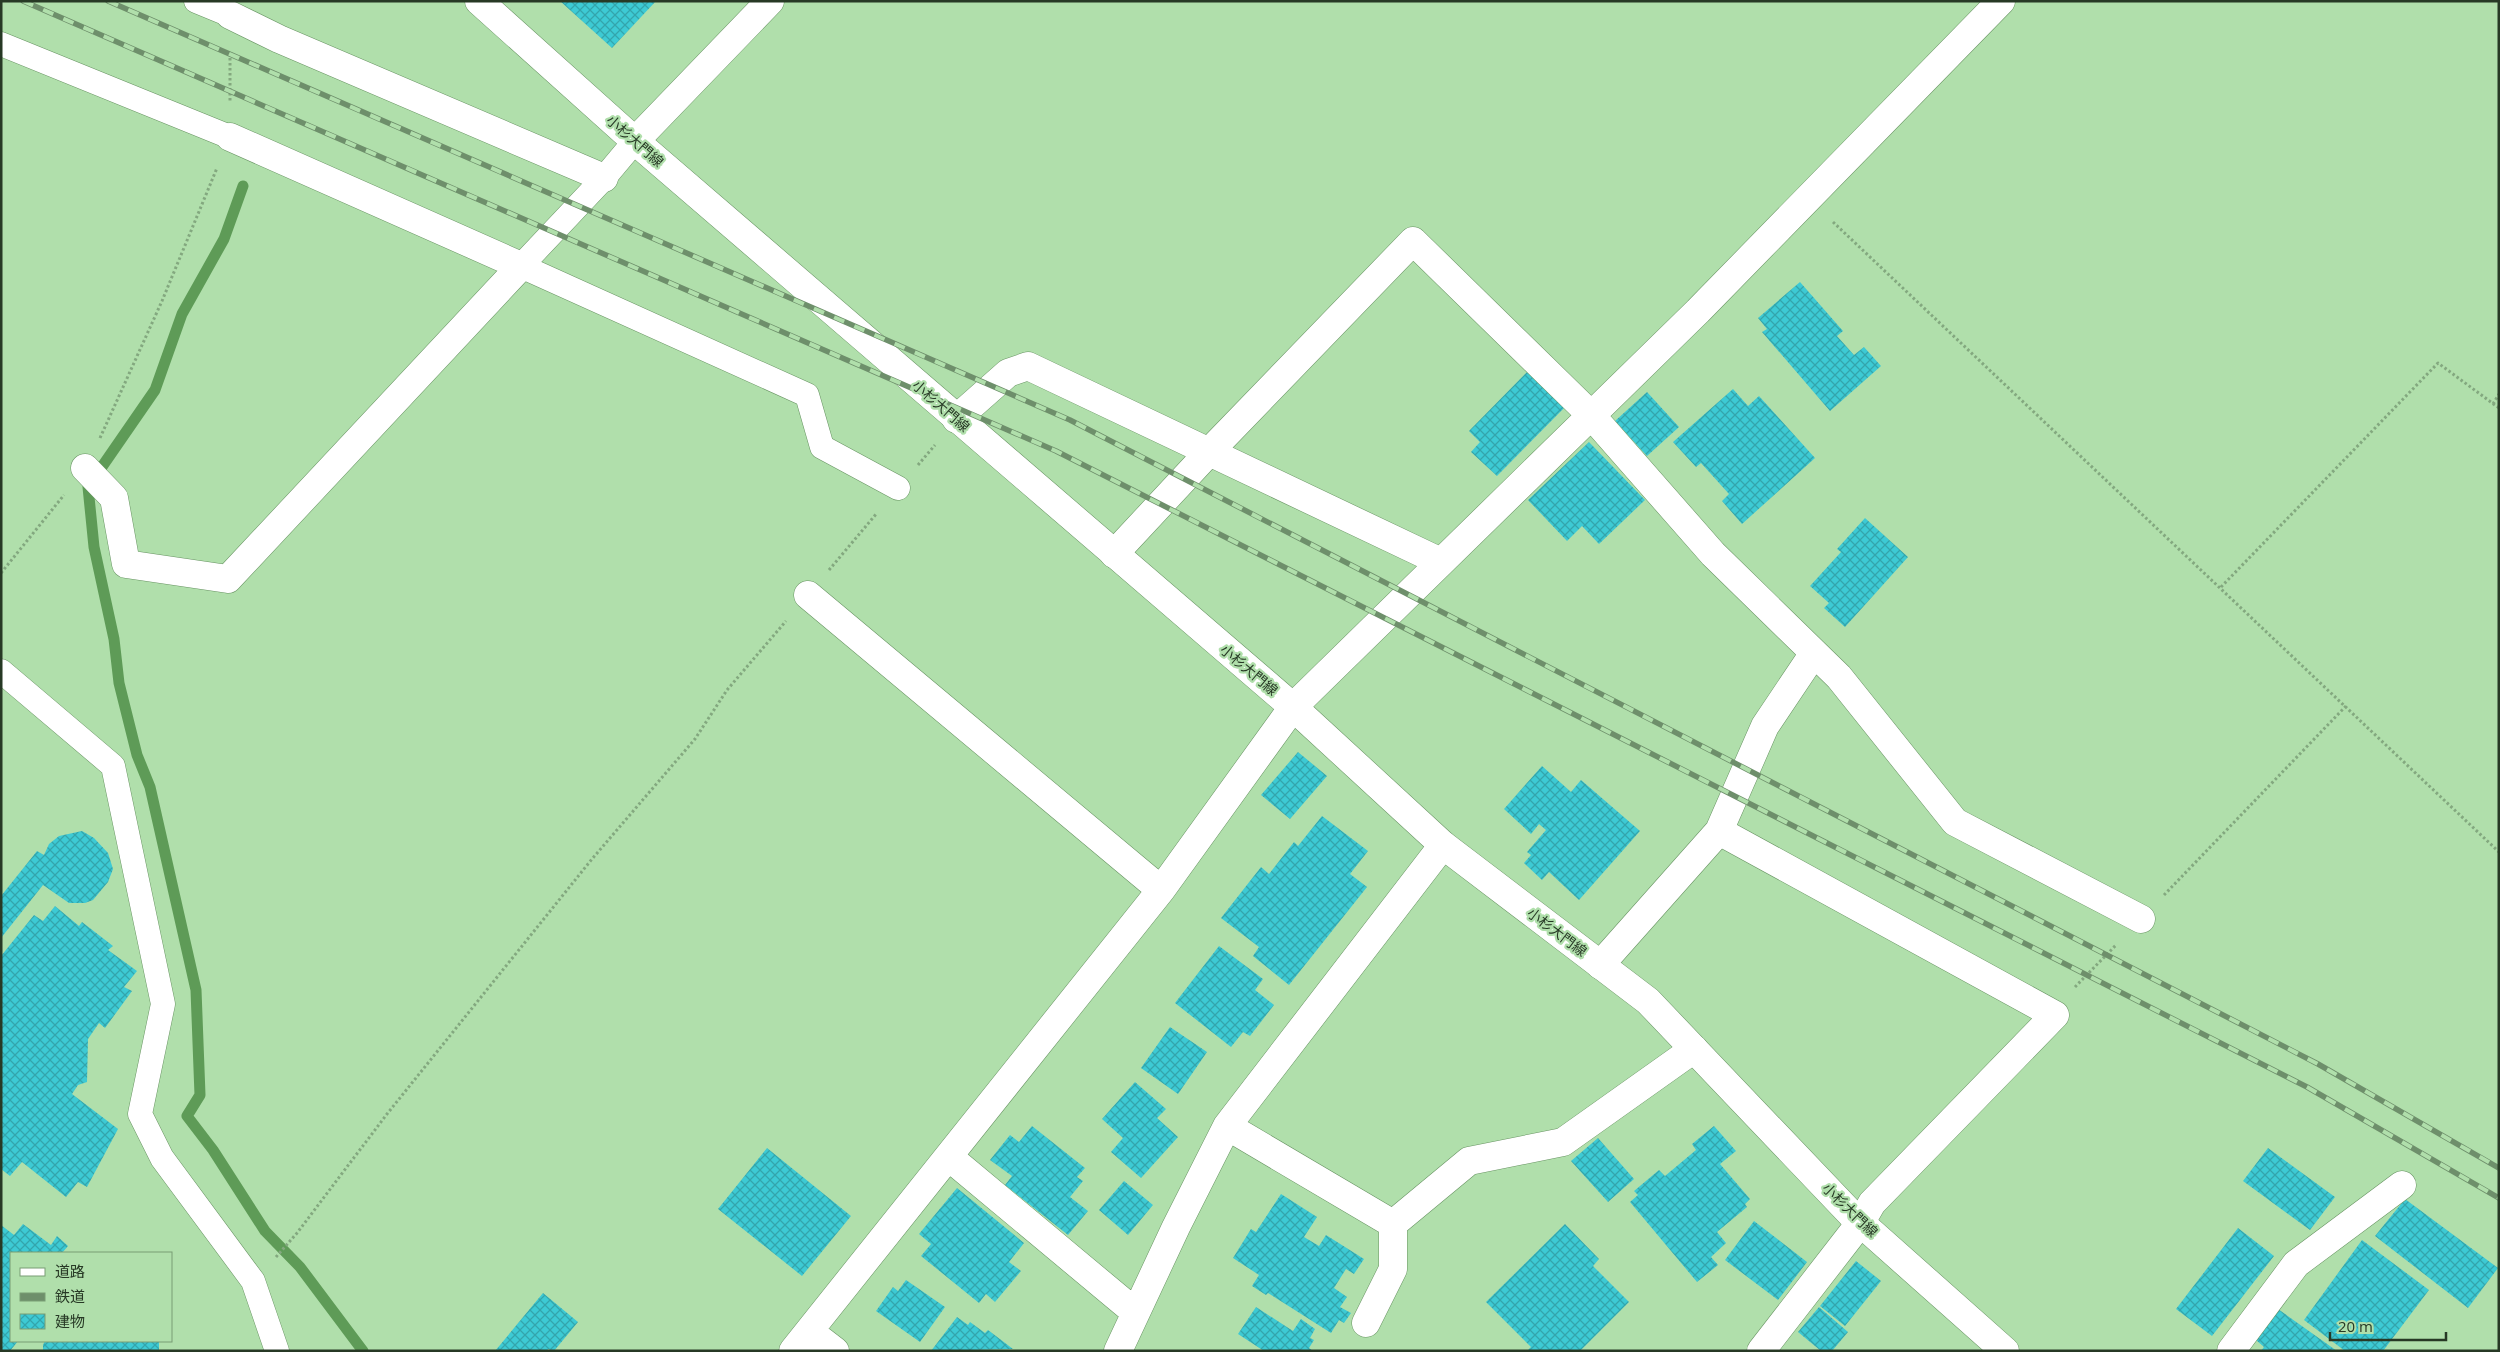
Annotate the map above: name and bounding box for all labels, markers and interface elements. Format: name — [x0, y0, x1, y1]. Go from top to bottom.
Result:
street label: 小杉大門線 — [603, 110, 668, 171]
street label: 小杉大門線 — [909, 375, 974, 436]
street label: 小杉大門線 — [1216, 640, 1282, 699]
street label: 小杉大門線 — [1524, 903, 1591, 960]
street label: 小杉大門線 — [1819, 1178, 1882, 1241]
legend — [10, 1252, 172, 1342]
text: 道路 — [55, 1261, 85, 1281]
text: 鉄道 — [55, 1286, 85, 1306]
scale bar — [2330, 1310, 2446, 1342]
text: 建物 — [55, 1311, 85, 1331]
text: 20 m — [2338, 1316, 2373, 1336]

